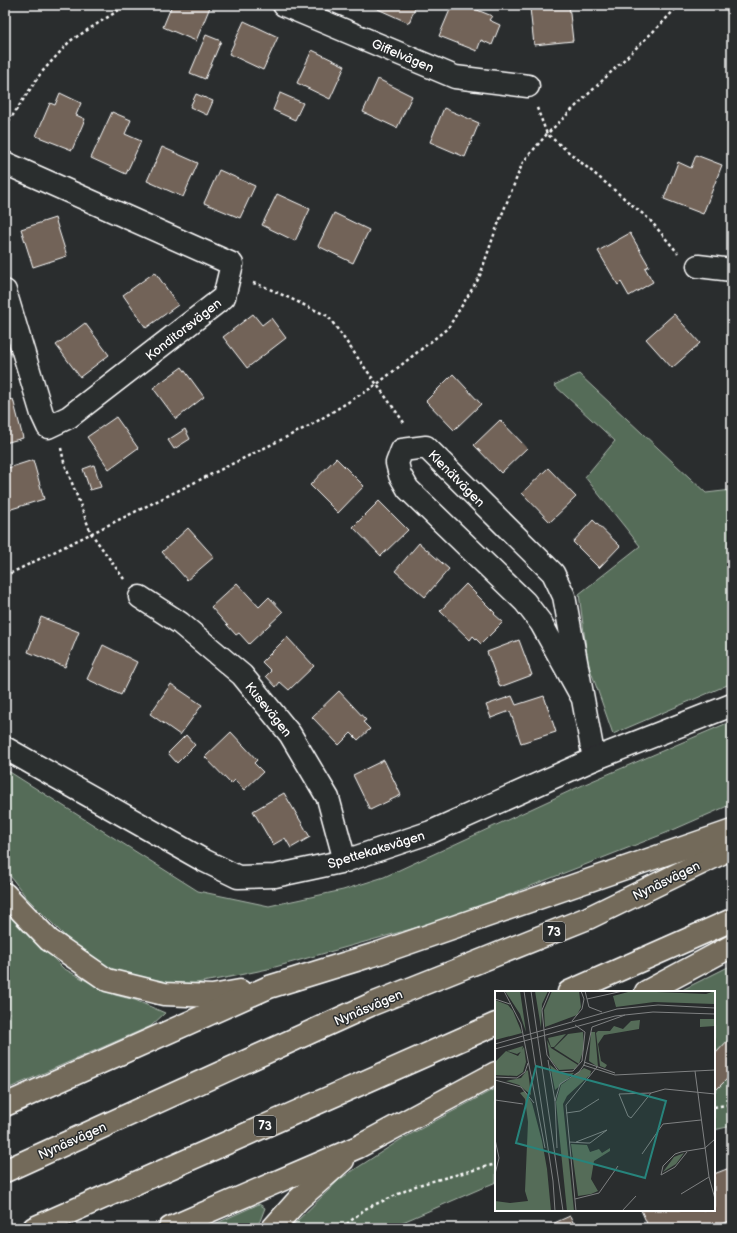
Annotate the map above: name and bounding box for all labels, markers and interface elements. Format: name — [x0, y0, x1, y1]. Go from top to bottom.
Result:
street label: Giffelvägen — [369, 36, 436, 76]
street label: Konditorsvägen — [143, 295, 225, 364]
street label: Klenätvägen — [425, 447, 488, 510]
street label: Kusevägen — [241, 679, 295, 740]
street label: Spettekaksvägen — [326, 828, 427, 872]
street label: Nynäsvägen — [630, 858, 703, 904]
road number: 73 — [543, 922, 565, 942]
street label: Nynäsvägen — [332, 986, 405, 1030]
inset map — [495, 991, 715, 1211]
road number: 73 — [254, 1116, 276, 1136]
street label: Nynäsvägen — [36, 1119, 109, 1163]

